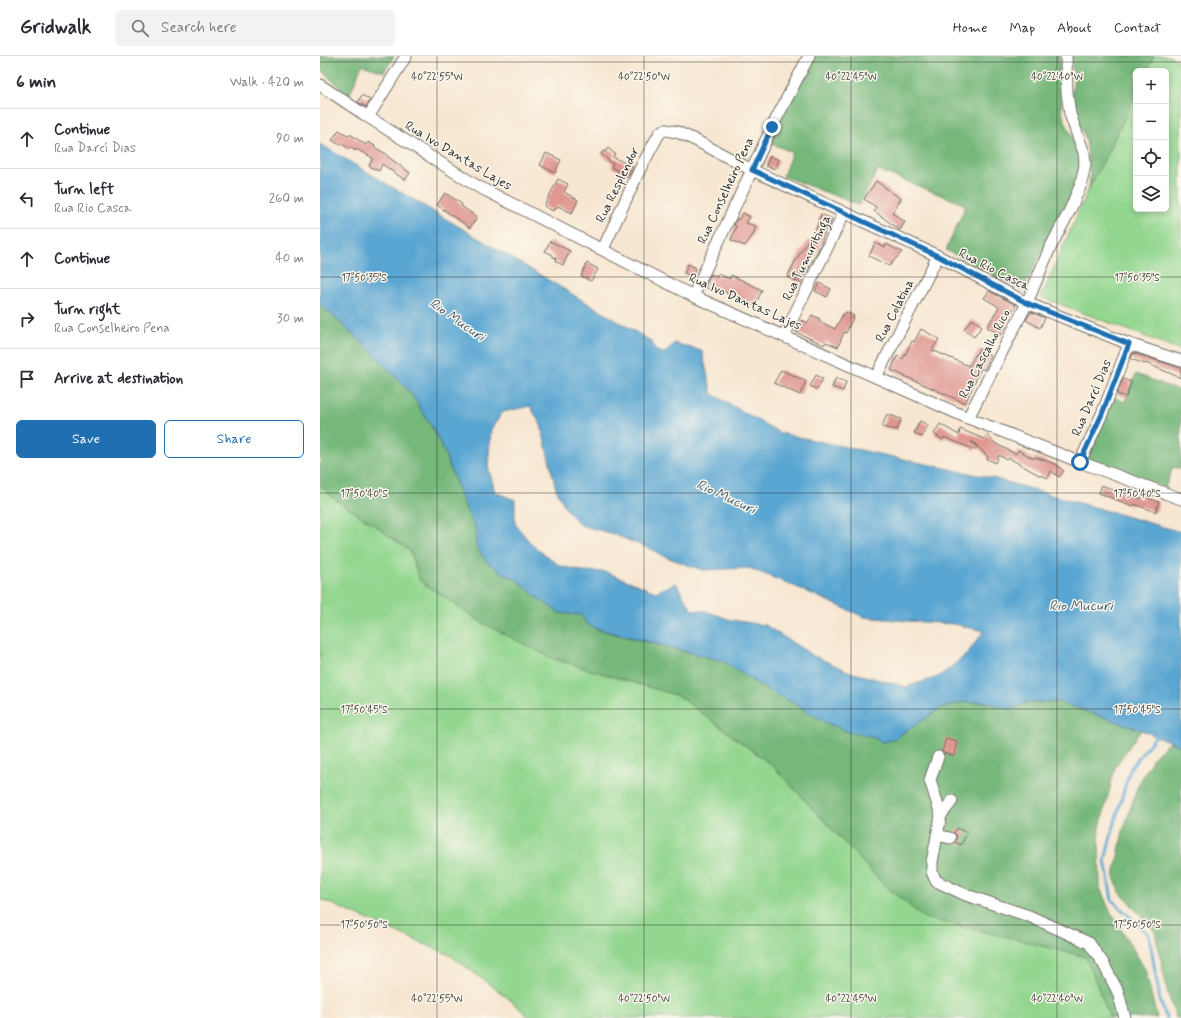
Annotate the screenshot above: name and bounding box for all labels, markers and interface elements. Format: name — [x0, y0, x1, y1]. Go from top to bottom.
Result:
search box — [115, 10, 395, 46]
text: Gridwalk — [20, 15, 91, 40]
icon: search — [129, 17, 151, 39]
text: Search here — [161, 18, 237, 38]
text: Home — [953, 19, 987, 37]
text: Map — [1009, 19, 1035, 37]
text: About — [1057, 19, 1092, 37]
text: Contact — [1114, 19, 1161, 37]
map controls — [1133, 68, 1169, 212]
button: + — [1133, 68, 1169, 104]
text: 40°22'55"W — [411, 70, 463, 84]
text: 40°22'50"W — [618, 70, 670, 84]
text: 40°22'45"W — [825, 70, 877, 84]
text: 40°22'40"W — [1031, 70, 1083, 84]
text: 6 min — [16, 71, 56, 93]
text: Walk · 420 m — [230, 74, 304, 91]
button: − — [1133, 104, 1169, 140]
street label: Rua Ivo Dantas Lajes — [401, 117, 515, 195]
route end — [763, 118, 781, 136]
text: Continue — [54, 120, 110, 140]
icon: ahead — [16, 128, 38, 150]
text: 90 m — [276, 130, 304, 147]
street label: Rua Conselheiro Pena — [694, 135, 758, 247]
text: Rua Darcí Dias — [54, 140, 136, 157]
button: locate — [1133, 140, 1169, 176]
street label: Rua Resplendor — [592, 144, 644, 226]
button: layers — [1133, 176, 1169, 212]
text: Turn left — [54, 180, 114, 200]
icon: left — [16, 188, 38, 210]
text: 260 m — [269, 190, 304, 207]
text: Rua Rio Casca — [54, 200, 131, 217]
street label: Rua Tumuritinga — [779, 212, 837, 305]
street label: Rua Rio Casca — [956, 245, 1032, 295]
icon: ahead — [16, 248, 38, 270]
text: Continue — [54, 249, 110, 269]
text: 40 m — [275, 250, 304, 267]
street label: Rua Ivo Dantas Lajes — [686, 269, 804, 335]
text: 17°50'35"S — [341, 271, 387, 285]
text: 17°50'35"S — [1114, 271, 1160, 285]
street label: Rua Colatina — [872, 276, 918, 345]
water label: Rio Mucuri — [426, 294, 490, 347]
text: Turn right — [54, 300, 121, 320]
street label: Rua Cascalho Rico — [955, 307, 1015, 401]
icon: right — [16, 308, 38, 330]
text: 30 m — [277, 310, 304, 327]
text: Rua Conselheiro Pena — [54, 320, 170, 337]
street label: Rua Darcí Dias — [1068, 357, 1116, 439]
icon: arrive — [16, 368, 38, 390]
text: Arrive at destination — [54, 369, 183, 389]
button: Save — [16, 420, 156, 458]
button: Share — [164, 420, 304, 458]
route start — [1071, 453, 1089, 471]
water label: Rio Mucuri — [693, 475, 760, 519]
text: 17°50'40"S — [340, 487, 388, 501]
text: 17°50'40"S — [1113, 487, 1161, 501]
water label: Rio Mucuri — [1049, 597, 1115, 615]
text: 17°50'45"S — [340, 703, 388, 717]
text: 17°50'45"S — [1113, 703, 1161, 717]
text: 17°50'50"S — [340, 918, 388, 932]
text: 17°50'50"S — [1113, 918, 1161, 932]
text: 40°22'55"W — [411, 992, 463, 1006]
text: 40°22'50"W — [618, 992, 670, 1006]
text: 40°22'45"W — [825, 992, 877, 1006]
text: 40°22'40"W — [1031, 992, 1083, 1006]

